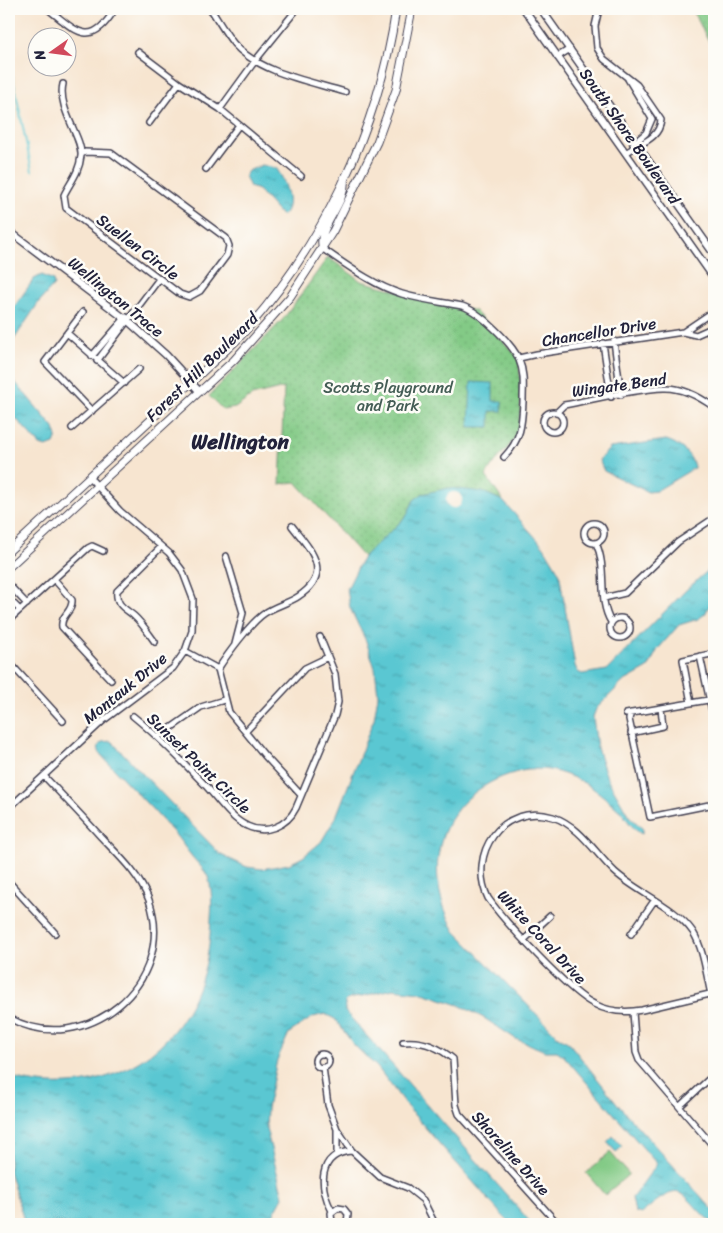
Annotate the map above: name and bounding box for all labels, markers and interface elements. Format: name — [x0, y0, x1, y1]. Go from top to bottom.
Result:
north arrow — [28, 28, 78, 78]
text: N — [26, 47, 53, 64]
street label: South Shore Boulevard — [572, 61, 689, 212]
street label: Suellen Circle — [90, 206, 186, 288]
street label: Wellington Trace — [61, 249, 171, 345]
street label: Forest Hill Boulevard — [139, 304, 267, 429]
street label: Chancellor Drive — [540, 309, 658, 355]
street label: Wingate Bend — [570, 364, 670, 406]
park label: Scotts Playground and Park — [323, 373, 454, 420]
district label: Wellington — [191, 423, 289, 461]
street label: Montauk Drive — [76, 645, 174, 731]
street label: Sunset Point Circle — [140, 705, 258, 821]
street label: White Coral Drive — [490, 883, 594, 991]
street label: Shoreline Drive — [464, 1104, 558, 1203]

